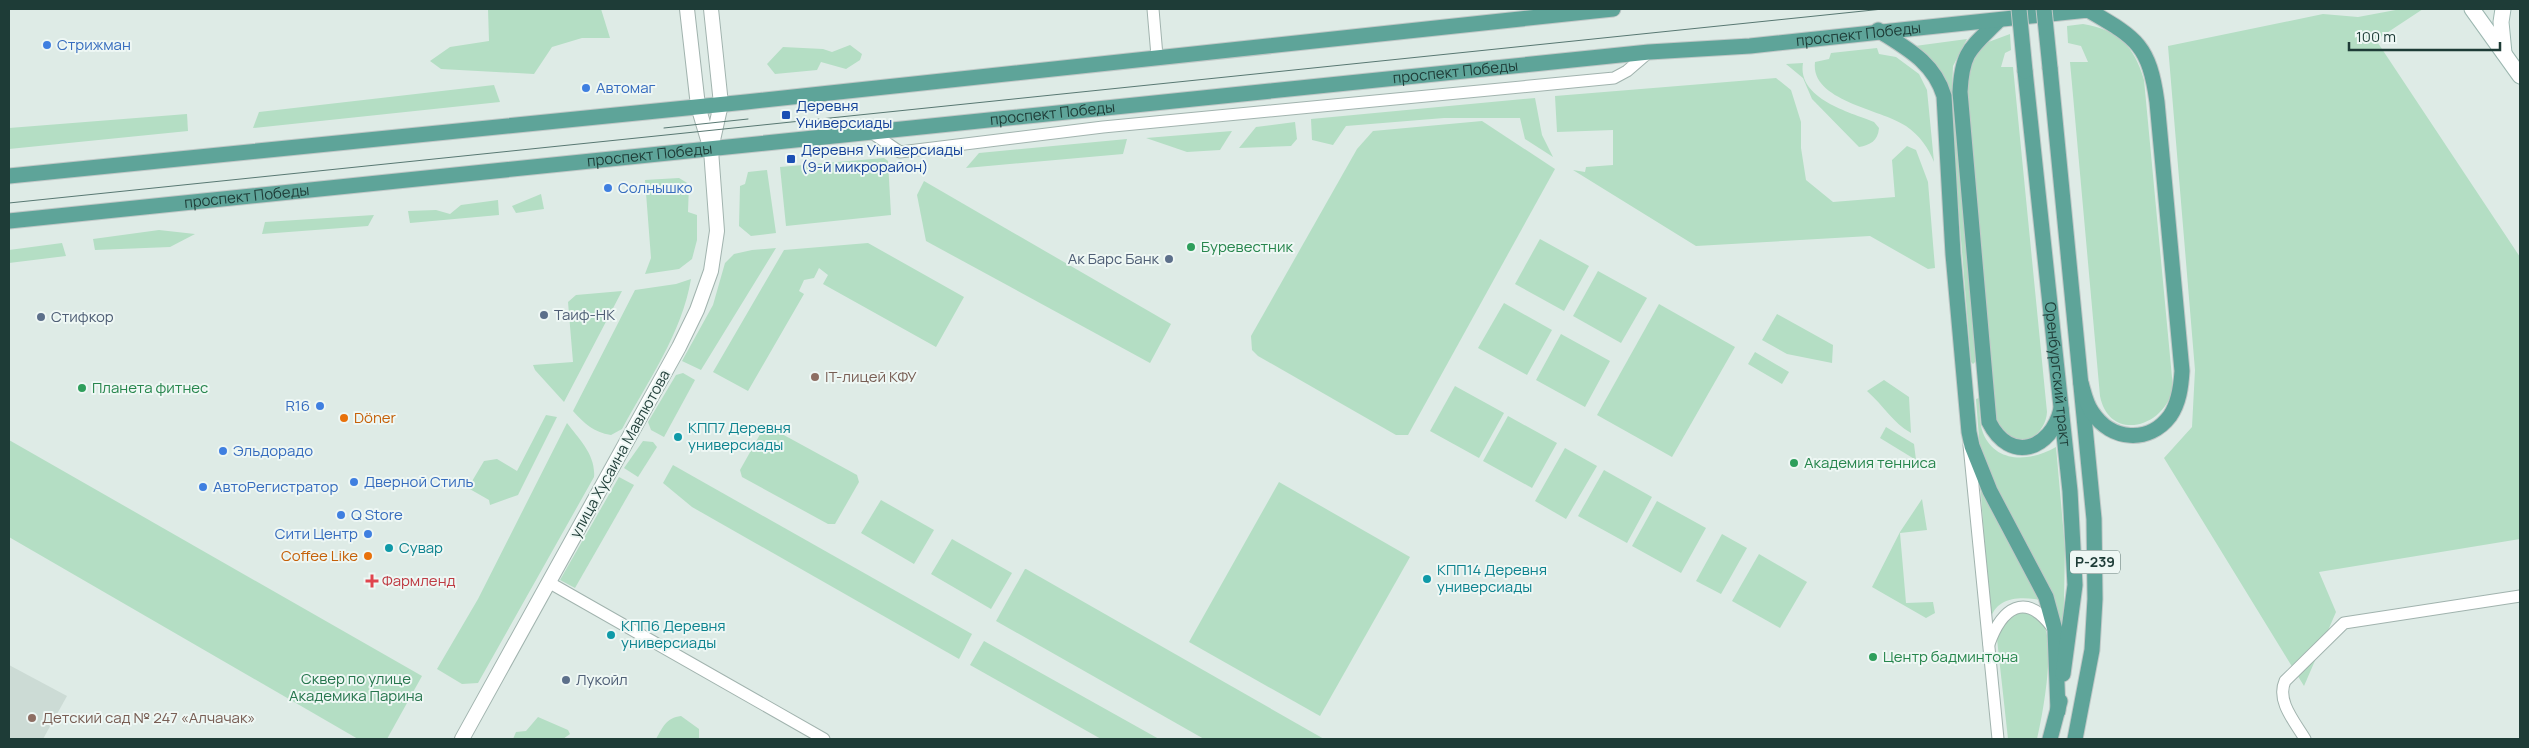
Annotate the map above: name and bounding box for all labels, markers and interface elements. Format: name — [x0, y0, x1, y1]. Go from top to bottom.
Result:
street label: проспект Победы — [1795, 17, 1922, 51]
scale bar — [2349, 20, 2500, 52]
text: 100 m — [2356, 26, 2396, 47]
place label: Стрижман — [57, 34, 131, 55]
marker: Стрижман — [41, 39, 53, 51]
street label: проспект Победы — [1392, 55, 1519, 88]
place label: Автомаг — [596, 77, 656, 98]
marker: Автомаг — [580, 82, 592, 94]
place label: Деревня Универсиады — [796, 95, 892, 133]
street label: проспект Победы — [989, 96, 1116, 130]
marker: Деревня Универсиады — [780, 109, 792, 121]
street label: проспект Победы — [586, 138, 713, 171]
place label: Деревня Универсиады (9-й микрорайон) — [801, 139, 963, 177]
marker: Деревня Универсиады (9-й микрорайон) — [785, 153, 797, 165]
place label: Солнышко — [618, 177, 693, 198]
street label: проспект Победы — [183, 179, 310, 213]
marker: Солнышко — [602, 182, 614, 194]
place label: Буревестник — [1201, 236, 1294, 257]
marker: Буревестник — [1185, 241, 1197, 253]
place label: Ак Барс Банк — [1068, 248, 1160, 269]
marker: Ак Барс Банк — [1163, 253, 1175, 265]
street label: Оренбургский тракт — [2040, 301, 2076, 448]
place label: Таиф-НК — [554, 304, 615, 325]
place label: Стифкор — [51, 306, 114, 327]
marker: Таиф-НК — [538, 309, 550, 321]
marker: Стифкор — [35, 311, 47, 323]
street label: улица Хусаина Мавлютова — [564, 366, 675, 542]
place label: IT-лицей КФУ — [825, 366, 917, 387]
marker: IT-лицей КФУ — [809, 371, 821, 383]
place label: Планета фитнес — [92, 377, 208, 398]
marker: Планета фитнес — [76, 382, 88, 394]
place label: R16 — [285, 395, 310, 416]
marker: R16 — [314, 400, 326, 412]
place label: Döner — [354, 407, 397, 428]
marker: Döner — [338, 412, 350, 424]
place label: КПП7 Деревня универсиады — [688, 417, 791, 455]
marker: КПП7 Деревня универсиады — [672, 431, 684, 443]
place label: Эльдорадо — [233, 440, 313, 461]
marker: Эльдорадо — [217, 445, 229, 457]
place label: Академия тенниса — [1804, 452, 1936, 473]
marker: Академия тенниса — [1788, 457, 1800, 469]
place label: Дверной Стиль — [364, 471, 474, 492]
place label: АвтоРегистратор — [213, 476, 338, 497]
marker: Дверной Стиль — [348, 476, 360, 488]
marker: АвтоРегистратор — [197, 481, 209, 493]
place label: Q Store — [351, 504, 403, 525]
marker: Q Store — [335, 509, 347, 521]
place label: Сити Центр — [275, 523, 358, 544]
marker: Сити Центр — [362, 528, 374, 540]
place label: Сувар — [399, 537, 443, 558]
marker: Сувар — [383, 542, 395, 554]
place label: Coffee Like — [281, 545, 358, 566]
marker: Coffee Like — [362, 550, 374, 562]
road number: Р-239 — [2070, 550, 2120, 574]
place label: КПП14 Деревня универсиады — [1437, 559, 1547, 597]
place label: Фармленд — [382, 570, 456, 591]
marker: КПП14 Деревня универсиады — [1421, 573, 1433, 585]
marker: Фармленд — [366, 575, 378, 587]
place label: КПП6 Деревня универсиады — [621, 615, 726, 653]
marker: КПП6 Деревня универсиады — [605, 629, 617, 641]
place label: Центр бадминтона — [1883, 646, 2018, 667]
marker: Центр бадминтона — [1867, 651, 1879, 663]
park label: Сквер по улице Академика Парина — [289, 668, 423, 706]
place label: Лукойл — [576, 669, 628, 690]
marker: Лукойл — [560, 674, 572, 686]
place label: Детский сад № 247 «Алчачак» — [42, 707, 255, 728]
marker: Детский сад № 247 «Алчачак» — [26, 712, 38, 724]

